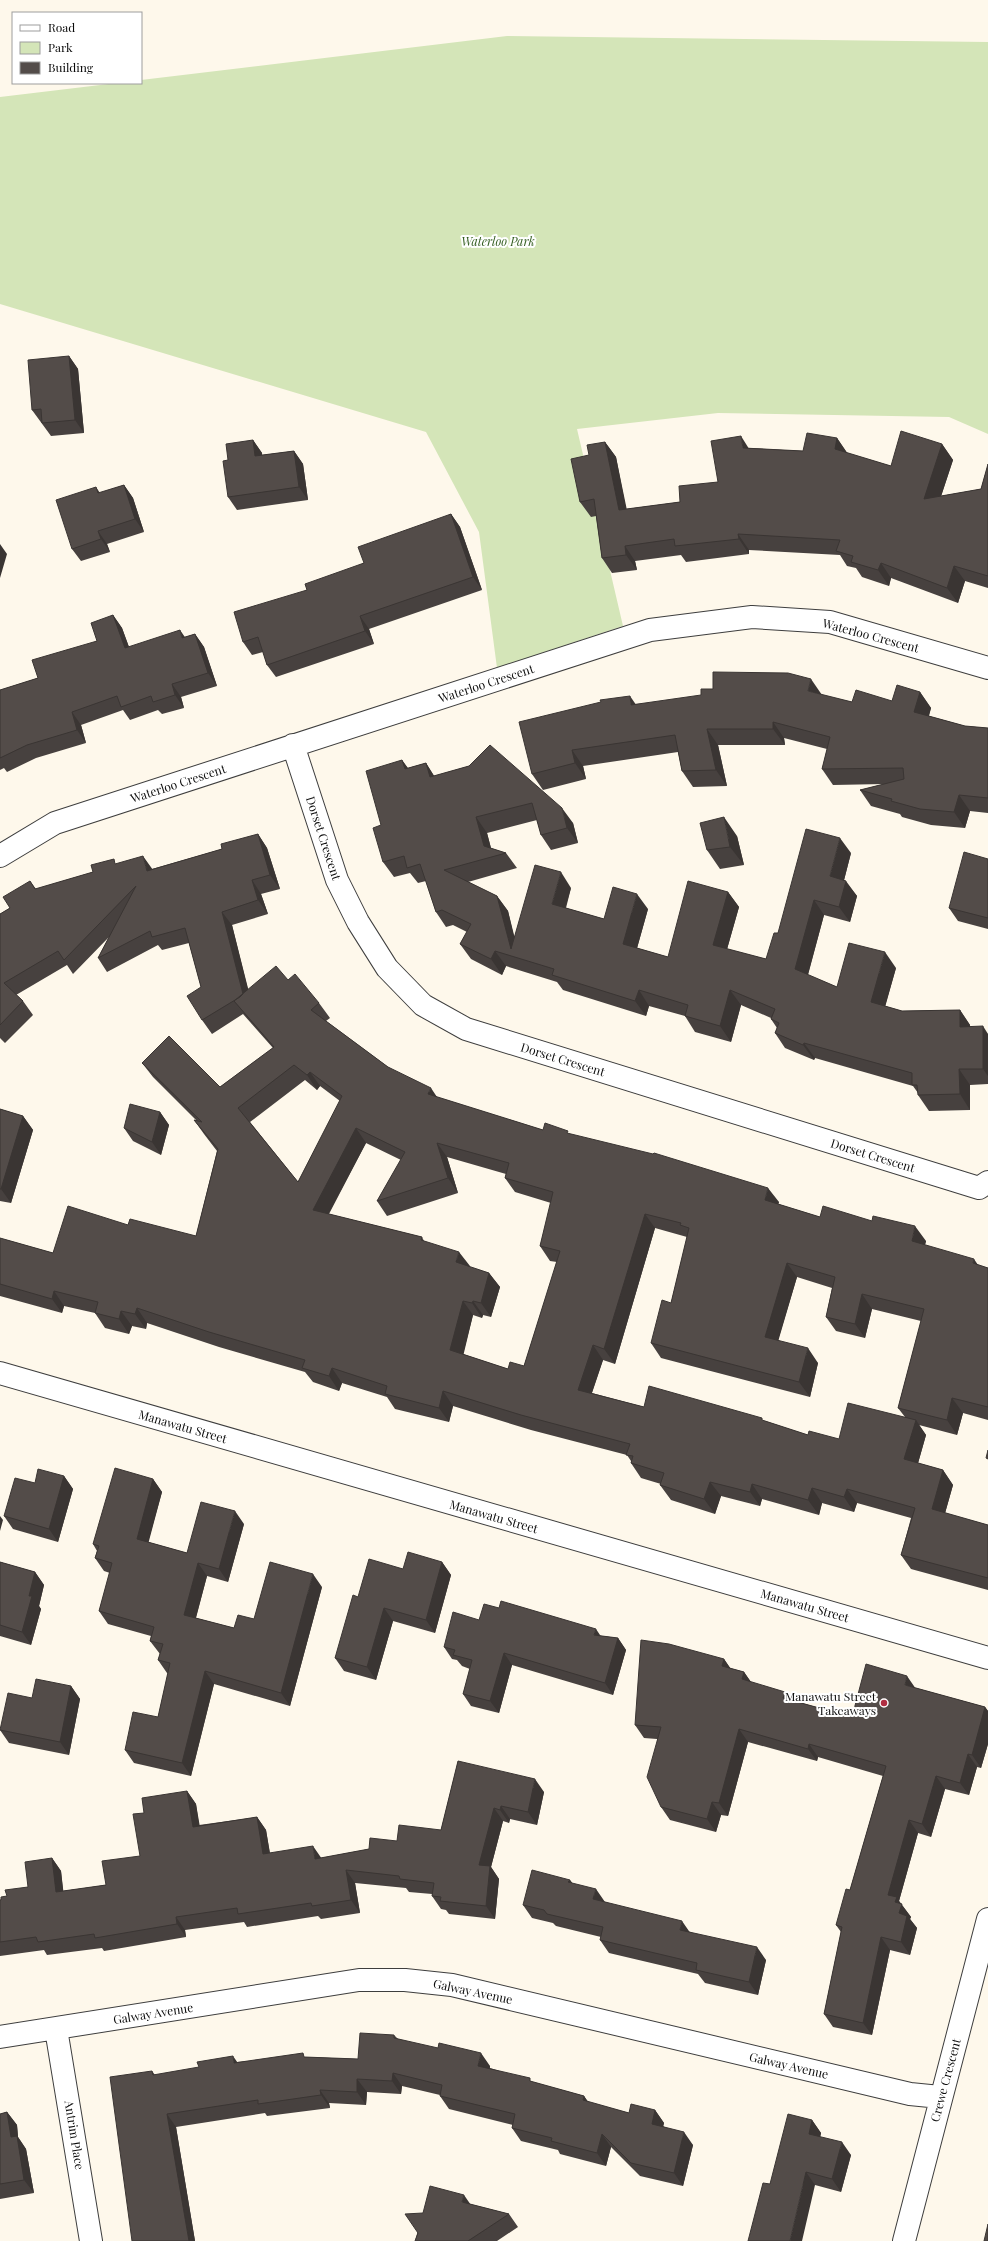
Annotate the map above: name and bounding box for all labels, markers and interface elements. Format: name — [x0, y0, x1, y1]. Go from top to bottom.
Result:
legend — [12, 12, 142, 84]
text: Road — [48, 19, 75, 35]
text: Park — [48, 39, 73, 55]
text: Building — [48, 59, 94, 75]
park label: Waterloo Park — [461, 233, 535, 249]
street label: Waterloo Crescent — [820, 614, 922, 656]
street label: Waterloo Crescent — [435, 660, 536, 706]
street label: Waterloo Crescent — [127, 760, 228, 806]
street label: Dorset Crescent — [303, 794, 345, 883]
street label: Dorset Crescent — [519, 1039, 608, 1080]
street label: Dorset Crescent — [829, 1135, 918, 1176]
street label: Manawatu Street — [137, 1406, 230, 1446]
street label: Manawatu Street — [448, 1496, 541, 1536]
street label: Manawatu Street — [759, 1585, 852, 1625]
place label: Manawatu Street Takeaways — [785, 1688, 877, 1718]
marker: Manawatu Street Takeaways — [879, 1698, 889, 1708]
street label: Galway Avenue — [432, 1975, 514, 2007]
street label: Galway Avenue — [112, 1999, 194, 2027]
street label: Crewe Crescent — [926, 2036, 964, 2123]
street label: Galway Avenue — [748, 2048, 830, 2082]
street label: Antrim Place — [61, 2098, 88, 2171]

